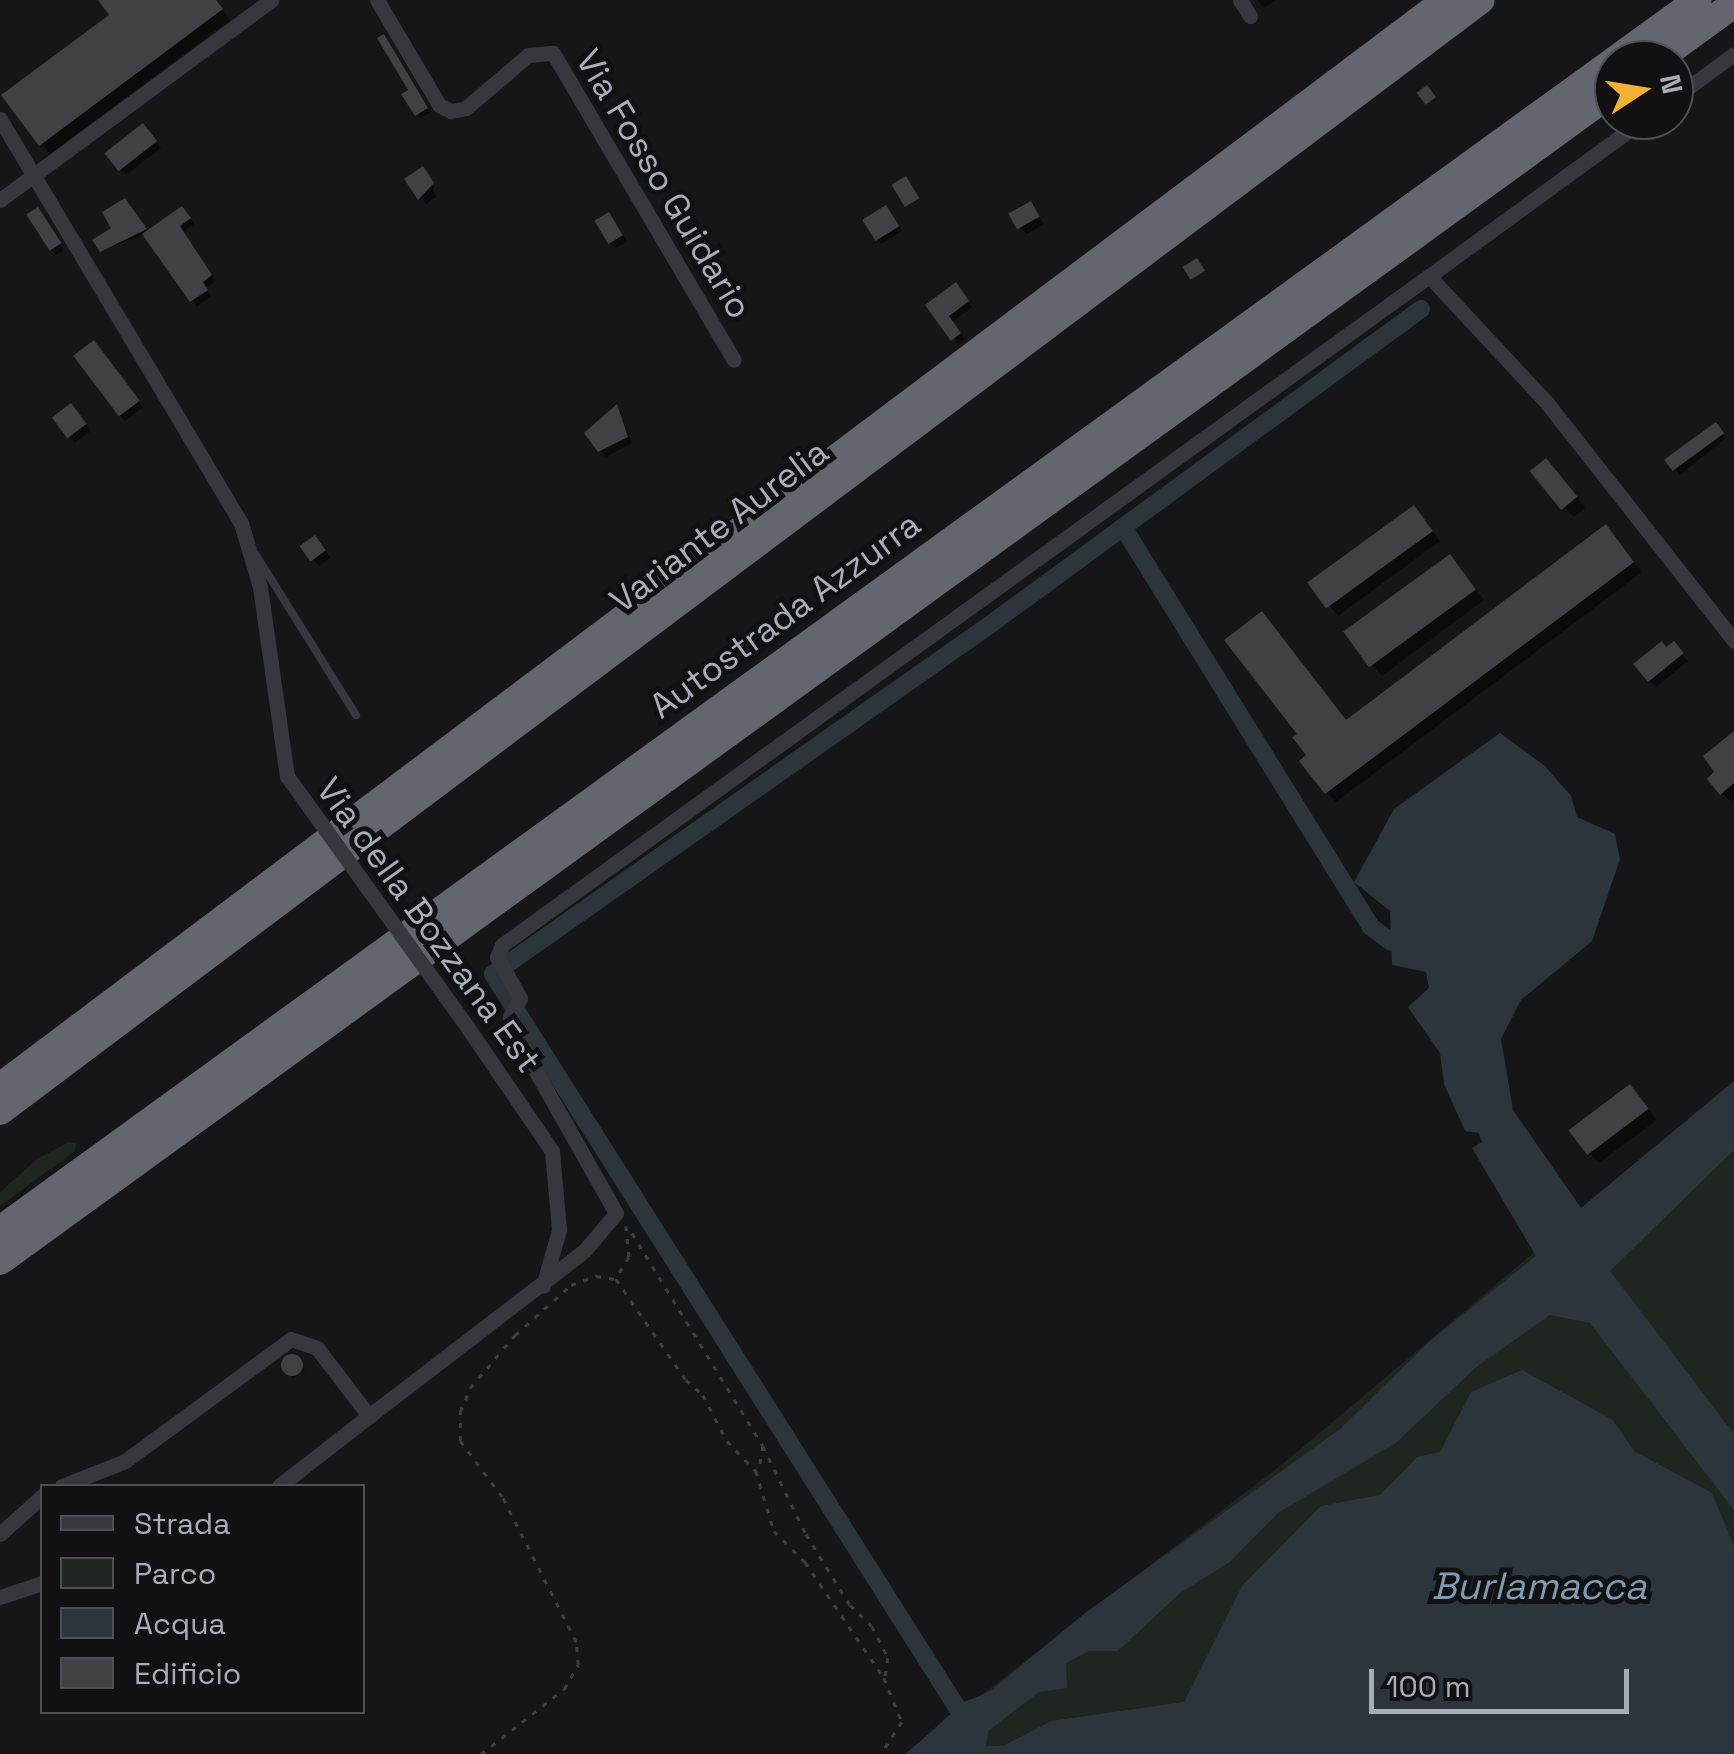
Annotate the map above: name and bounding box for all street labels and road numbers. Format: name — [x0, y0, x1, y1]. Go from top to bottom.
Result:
street label: Via Fosso Guidario — [567, 42, 761, 326]
street label: Variante Aurelia — [601, 430, 837, 622]
street label: Autostrada Azzurra — [641, 503, 929, 727]
street label: Via della Bozzana Est — [308, 769, 550, 1081]

